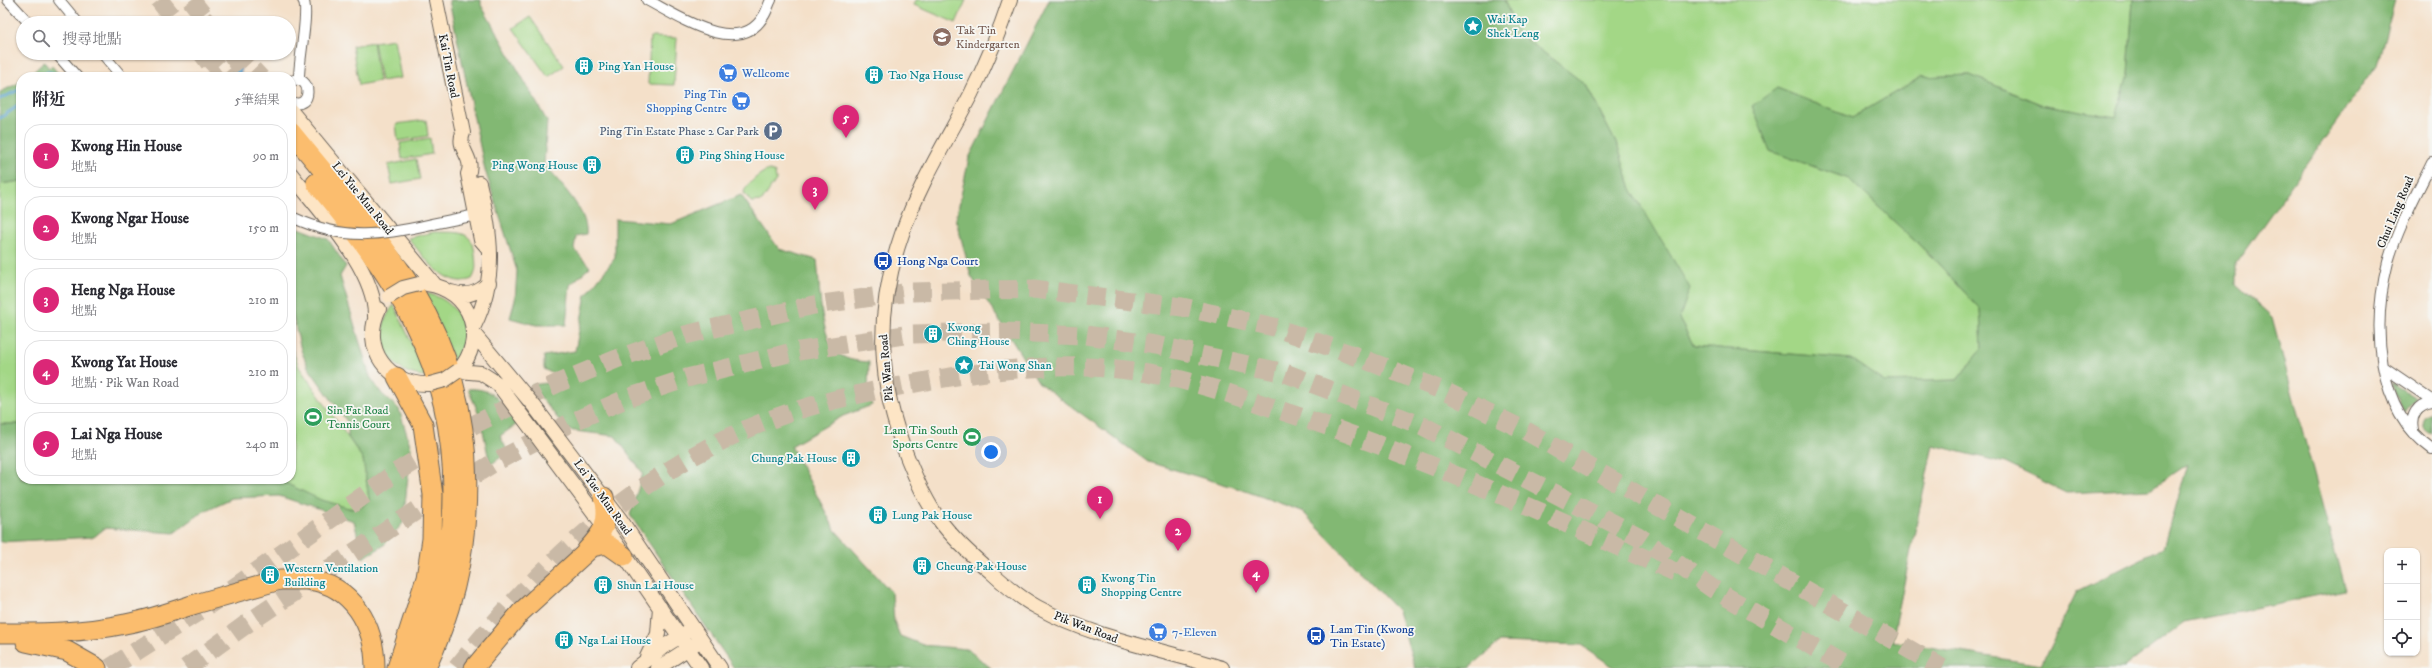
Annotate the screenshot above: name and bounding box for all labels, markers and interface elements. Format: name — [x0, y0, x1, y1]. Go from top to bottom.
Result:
place label: Wai Kap Shek Leng — [1486, 12, 1539, 41]
place icon: Wai Kap Shek Leng — [1462, 15, 1484, 37]
search box — [16, 16, 296, 60]
place label: Tak Tin Kindergarten — [956, 23, 1020, 52]
school or university icon: Tak Tin Kindergarten — [931, 26, 953, 48]
icon: search — [30, 27, 52, 49]
text: 搜尋地點 — [62, 30, 122, 49]
street label: Kai Tin Road — [435, 33, 462, 99]
building icon: Ping Yan House — [573, 55, 595, 77]
place label: Ping Yan House — [598, 59, 674, 74]
supermarket icon: Wellcome — [717, 62, 739, 84]
building icon: Tao Nga House — [863, 64, 885, 86]
place label: Wellcome — [741, 66, 790, 81]
place label: Tao Nga House — [888, 68, 963, 83]
place label: Ping Tin Shopping Centre — [646, 87, 728, 116]
text: 附近 — [32, 89, 66, 111]
supermarket icon: Ping Tin Shopping Centre — [730, 90, 752, 112]
text: 5筆結果 — [235, 92, 280, 108]
pin: 5 — [833, 105, 859, 138]
parking icon: Ping Tin Estate Phase 2 Car Park — [762, 120, 784, 142]
place label: Ping Tin Estate Phase 2 Car Park — [600, 124, 759, 139]
text: Kwong Hin House — [71, 137, 182, 156]
building icon: Ping Shing House — [674, 144, 696, 166]
text: 1 — [44, 148, 48, 164]
text: 90 m — [253, 148, 279, 164]
place label: Ping Shing House — [699, 148, 785, 163]
building icon: Ping Wong House — [581, 154, 603, 176]
place label: Ping Wong House — [492, 158, 578, 173]
text: 地點 — [71, 159, 97, 175]
street label: Lei Yue Mun Road — [329, 159, 397, 238]
street label: Chui Ling Road — [2374, 174, 2417, 251]
pin: 3 — [802, 177, 828, 210]
text: Kwong Ngar House — [71, 209, 189, 228]
text: 2 — [43, 220, 49, 236]
text: 150 m — [248, 220, 279, 236]
text: 地點 — [71, 231, 97, 247]
bus stop icon: Hong Nga Court — [872, 250, 894, 272]
place label: Hong Nga Court — [897, 254, 979, 269]
text: Heng Nga House — [71, 281, 175, 300]
text: 3 — [44, 292, 48, 308]
text: 210 m — [248, 292, 279, 308]
text: 地點 — [71, 303, 97, 319]
place label: Kwong Ching House — [947, 320, 1010, 349]
building icon: Kwong Ching House — [922, 323, 944, 345]
street label: Pik Wan Road — [876, 334, 897, 402]
text: Kwong Yat House — [71, 353, 177, 372]
place icon: Tai Wong Shan — [953, 354, 975, 376]
place label: Tai Wong Shan — [978, 358, 1052, 373]
text: 4 — [42, 364, 50, 380]
text: 210 m — [248, 364, 279, 380]
text: 地點 · Pik Wan Road — [71, 375, 179, 391]
place label: Sin Fat Road Tennis Court — [327, 403, 390, 432]
sports icon: Sin Fat Road Tennis Court — [302, 406, 324, 428]
place label: Lam Tin South Sports Centre — [884, 423, 959, 452]
text: Lai Nga House — [71, 425, 162, 444]
sports icon: Lam Tin South Sports Centre — [961, 426, 983, 448]
text: 5 — [43, 436, 49, 452]
text: 240 m — [246, 436, 279, 452]
your location — [981, 442, 1001, 462]
text: 地點 — [71, 447, 97, 463]
building icon: Chung Pak House — [840, 447, 862, 469]
place label: Chung Pak House — [751, 451, 837, 466]
street label: Lei Yue Mun Road — [570, 457, 635, 538]
pin: 1 — [1087, 486, 1113, 519]
building icon: Lung Pak House — [867, 504, 889, 526]
place label: Lung Pak House — [892, 508, 972, 523]
pin: 2 — [1165, 518, 1191, 551]
map controls — [2384, 548, 2420, 656]
button: + — [2384, 548, 2420, 584]
building icon: Cheung Pak House — [911, 555, 933, 577]
place label: Cheung Pak House — [936, 559, 1027, 574]
pin: 4 — [1243, 560, 1269, 593]
place label: Western Ventilation Building — [283, 561, 379, 590]
building icon: Western Ventilation Building — [259, 564, 281, 586]
place label: Kwong Tin Shopping Centre — [1101, 571, 1182, 600]
building icon: Shun Lai House — [592, 574, 614, 596]
building icon: Kwong Tin Shopping Centre — [1076, 574, 1098, 596]
place label: Shun Lai House — [617, 578, 694, 593]
button: − — [2384, 584, 2420, 620]
street label: Pik Wan Road — [1052, 608, 1120, 647]
button: locate — [2384, 620, 2420, 656]
supermarket icon: 7-Eleven — [1147, 621, 1169, 643]
place label: Lam Tin (Kwong Tin Estate) — [1330, 622, 1414, 651]
place label: 7-Eleven — [1172, 625, 1217, 640]
bus stop icon: Lam Tin (Kwong Tin Estate) — [1305, 625, 1327, 647]
building icon: Nga Lai House — [553, 629, 575, 651]
place label: Nga Lai House — [578, 633, 651, 648]

